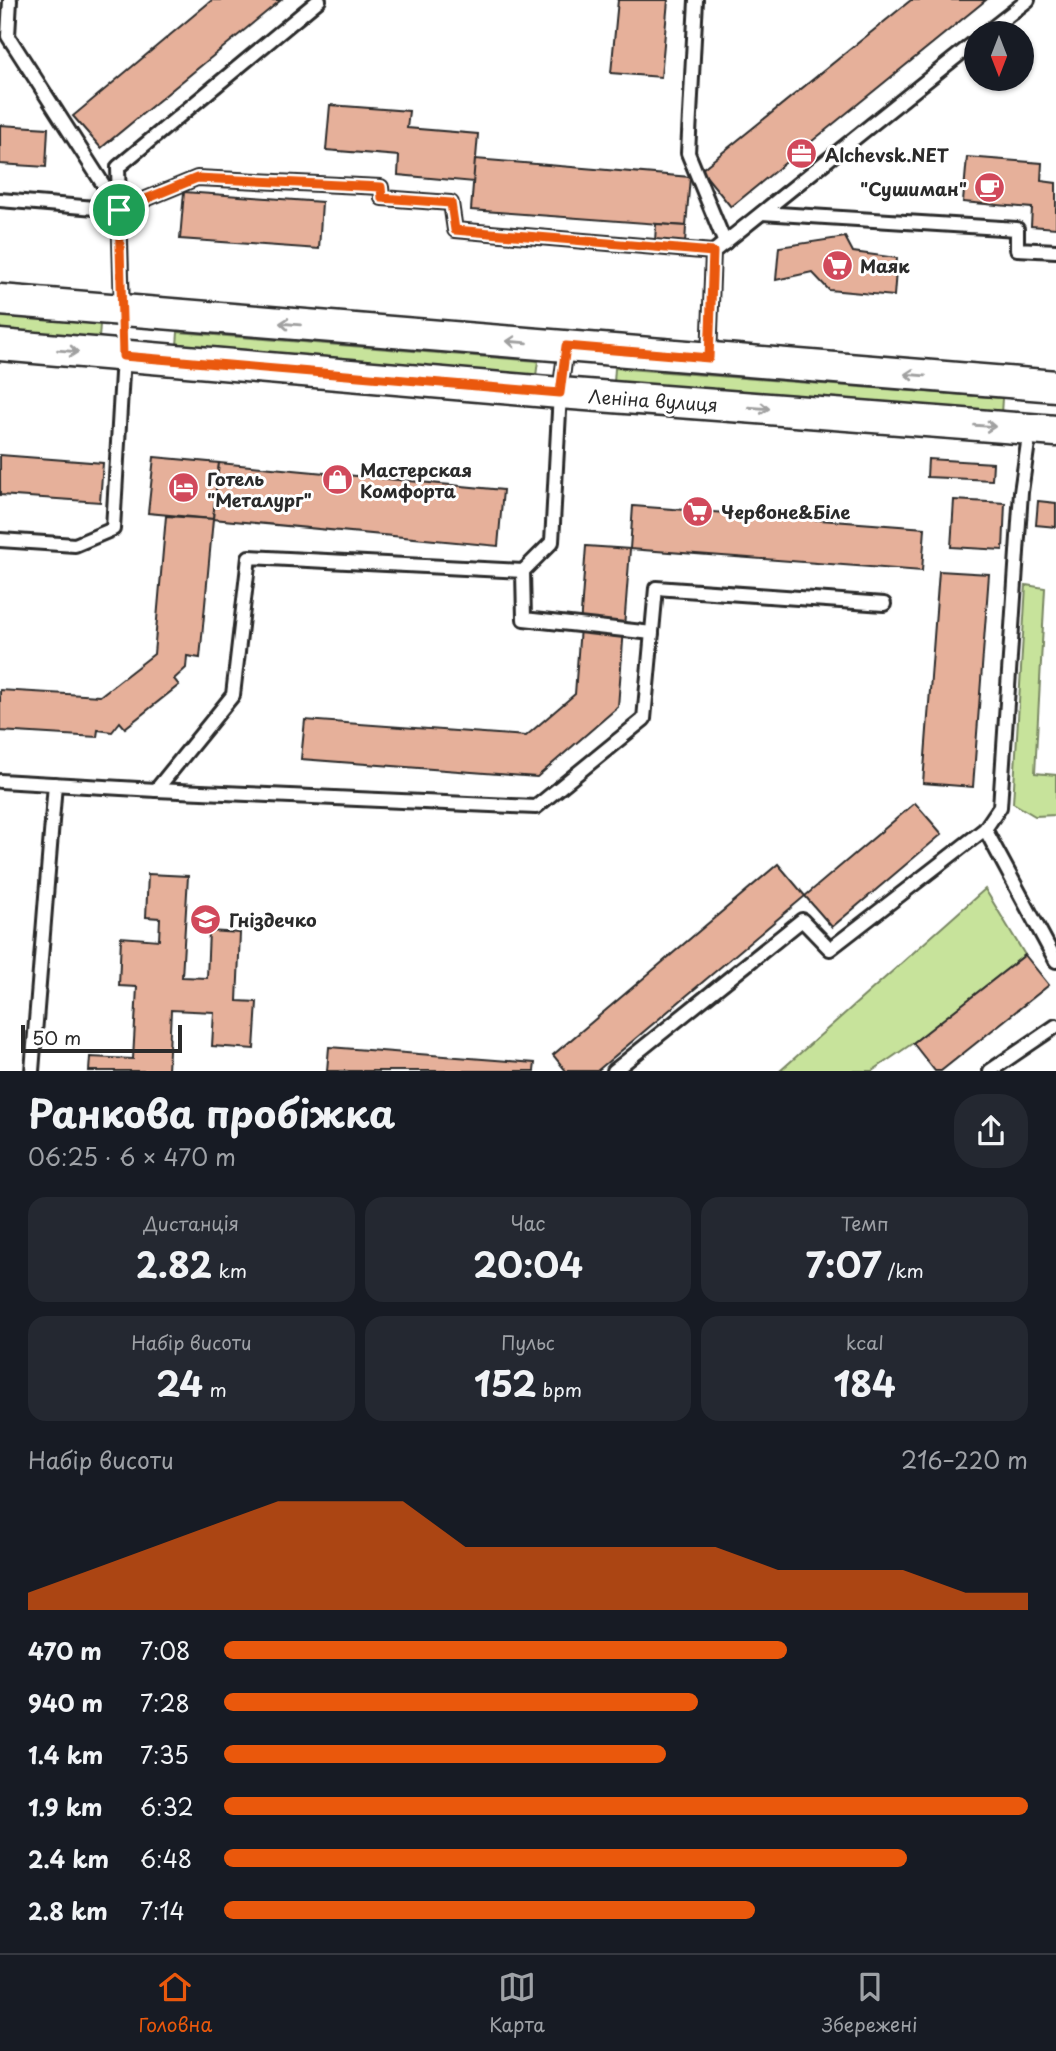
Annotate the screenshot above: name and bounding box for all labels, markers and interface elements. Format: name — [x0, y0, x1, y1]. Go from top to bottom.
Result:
north arrow — [964, 21, 1034, 91]
map controls — [964, 21, 1034, 91]
office icon: Alchevsk.NET — [785, 137, 819, 171]
place label: Alchevsk.NET — [825, 141, 949, 168]
cafe icon: "Сушиман" — [973, 171, 1007, 205]
place label: "Сушиман" — [860, 175, 967, 202]
pin — [89, 180, 149, 240]
icon: arrive — [100, 191, 138, 229]
supermarket icon: Маяк — [820, 248, 854, 282]
place label: Маяк — [860, 252, 910, 279]
one-way arrow — [280, 317, 302, 330]
one-way arrow — [506, 335, 529, 348]
one-way arrow — [56, 345, 79, 358]
one-way arrow — [904, 368, 927, 381]
street label: Леніна вулиця — [587, 382, 719, 418]
one-way arrow — [747, 402, 769, 415]
one-way arrow — [974, 420, 996, 433]
place label: Мастерская Комфорта — [360, 456, 472, 504]
shop icon: Мастерская Комфорта — [320, 462, 354, 496]
place label: Готель "Металург" — [207, 465, 312, 513]
hotel icon: Готель "Металург" — [167, 471, 201, 505]
supermarket icon: Червоне&Біле — [681, 494, 715, 528]
place label: Червоне&Біле — [721, 498, 851, 525]
school or university icon: Гніздечко — [189, 902, 223, 936]
place label: Гніздечко — [229, 906, 317, 933]
scale bar — [21, 1022, 182, 1054]
text: 50 m — [32, 1023, 81, 1051]
text: Ранкова пробіжка — [28, 1084, 395, 1141]
button: share — [954, 1094, 1028, 1168]
text: 06:25 · 6 × 470 m — [28, 1139, 236, 1174]
text: Дистанція — [143, 1209, 239, 1237]
text: Час — [511, 1209, 545, 1237]
text: Темп — [841, 1209, 889, 1237]
text: 2.82 — [136, 1237, 212, 1290]
text: 20:04 — [473, 1237, 583, 1290]
text: 7:07 — [806, 1237, 881, 1290]
text: km — [212, 1256, 247, 1284]
text: /km — [881, 1256, 924, 1284]
text: Набір висоти — [131, 1328, 251, 1356]
text: Пульс — [501, 1328, 555, 1356]
text: kcal — [846, 1328, 884, 1356]
text: 24 — [156, 1356, 203, 1409]
text: 152 — [474, 1356, 536, 1409]
text: 184 — [833, 1356, 896, 1409]
text: m — [203, 1375, 227, 1403]
text: bpm — [536, 1375, 582, 1403]
text: Набір висоти — [28, 1442, 174, 1477]
text: 216–220 m — [901, 1442, 1028, 1477]
text: 470 m — [28, 1633, 102, 1668]
text: 7:08 — [140, 1633, 191, 1668]
text: 940 m — [28, 1685, 103, 1720]
text: 7:28 — [140, 1685, 190, 1720]
text: 1.4 km — [28, 1737, 103, 1772]
text: 7:35 — [140, 1737, 189, 1772]
text: 1.9 km — [28, 1789, 102, 1824]
text: 6:32 — [140, 1789, 194, 1824]
text: 2.4 km — [28, 1841, 109, 1876]
text: 6:48 — [140, 1841, 192, 1876]
text: 2.8 km — [28, 1893, 108, 1928]
text: 7:14 — [140, 1893, 185, 1928]
tab: Головна — [138, 1968, 212, 2038]
tab: Карта — [489, 1968, 545, 2038]
tab: Збережені — [822, 1968, 918, 2038]

